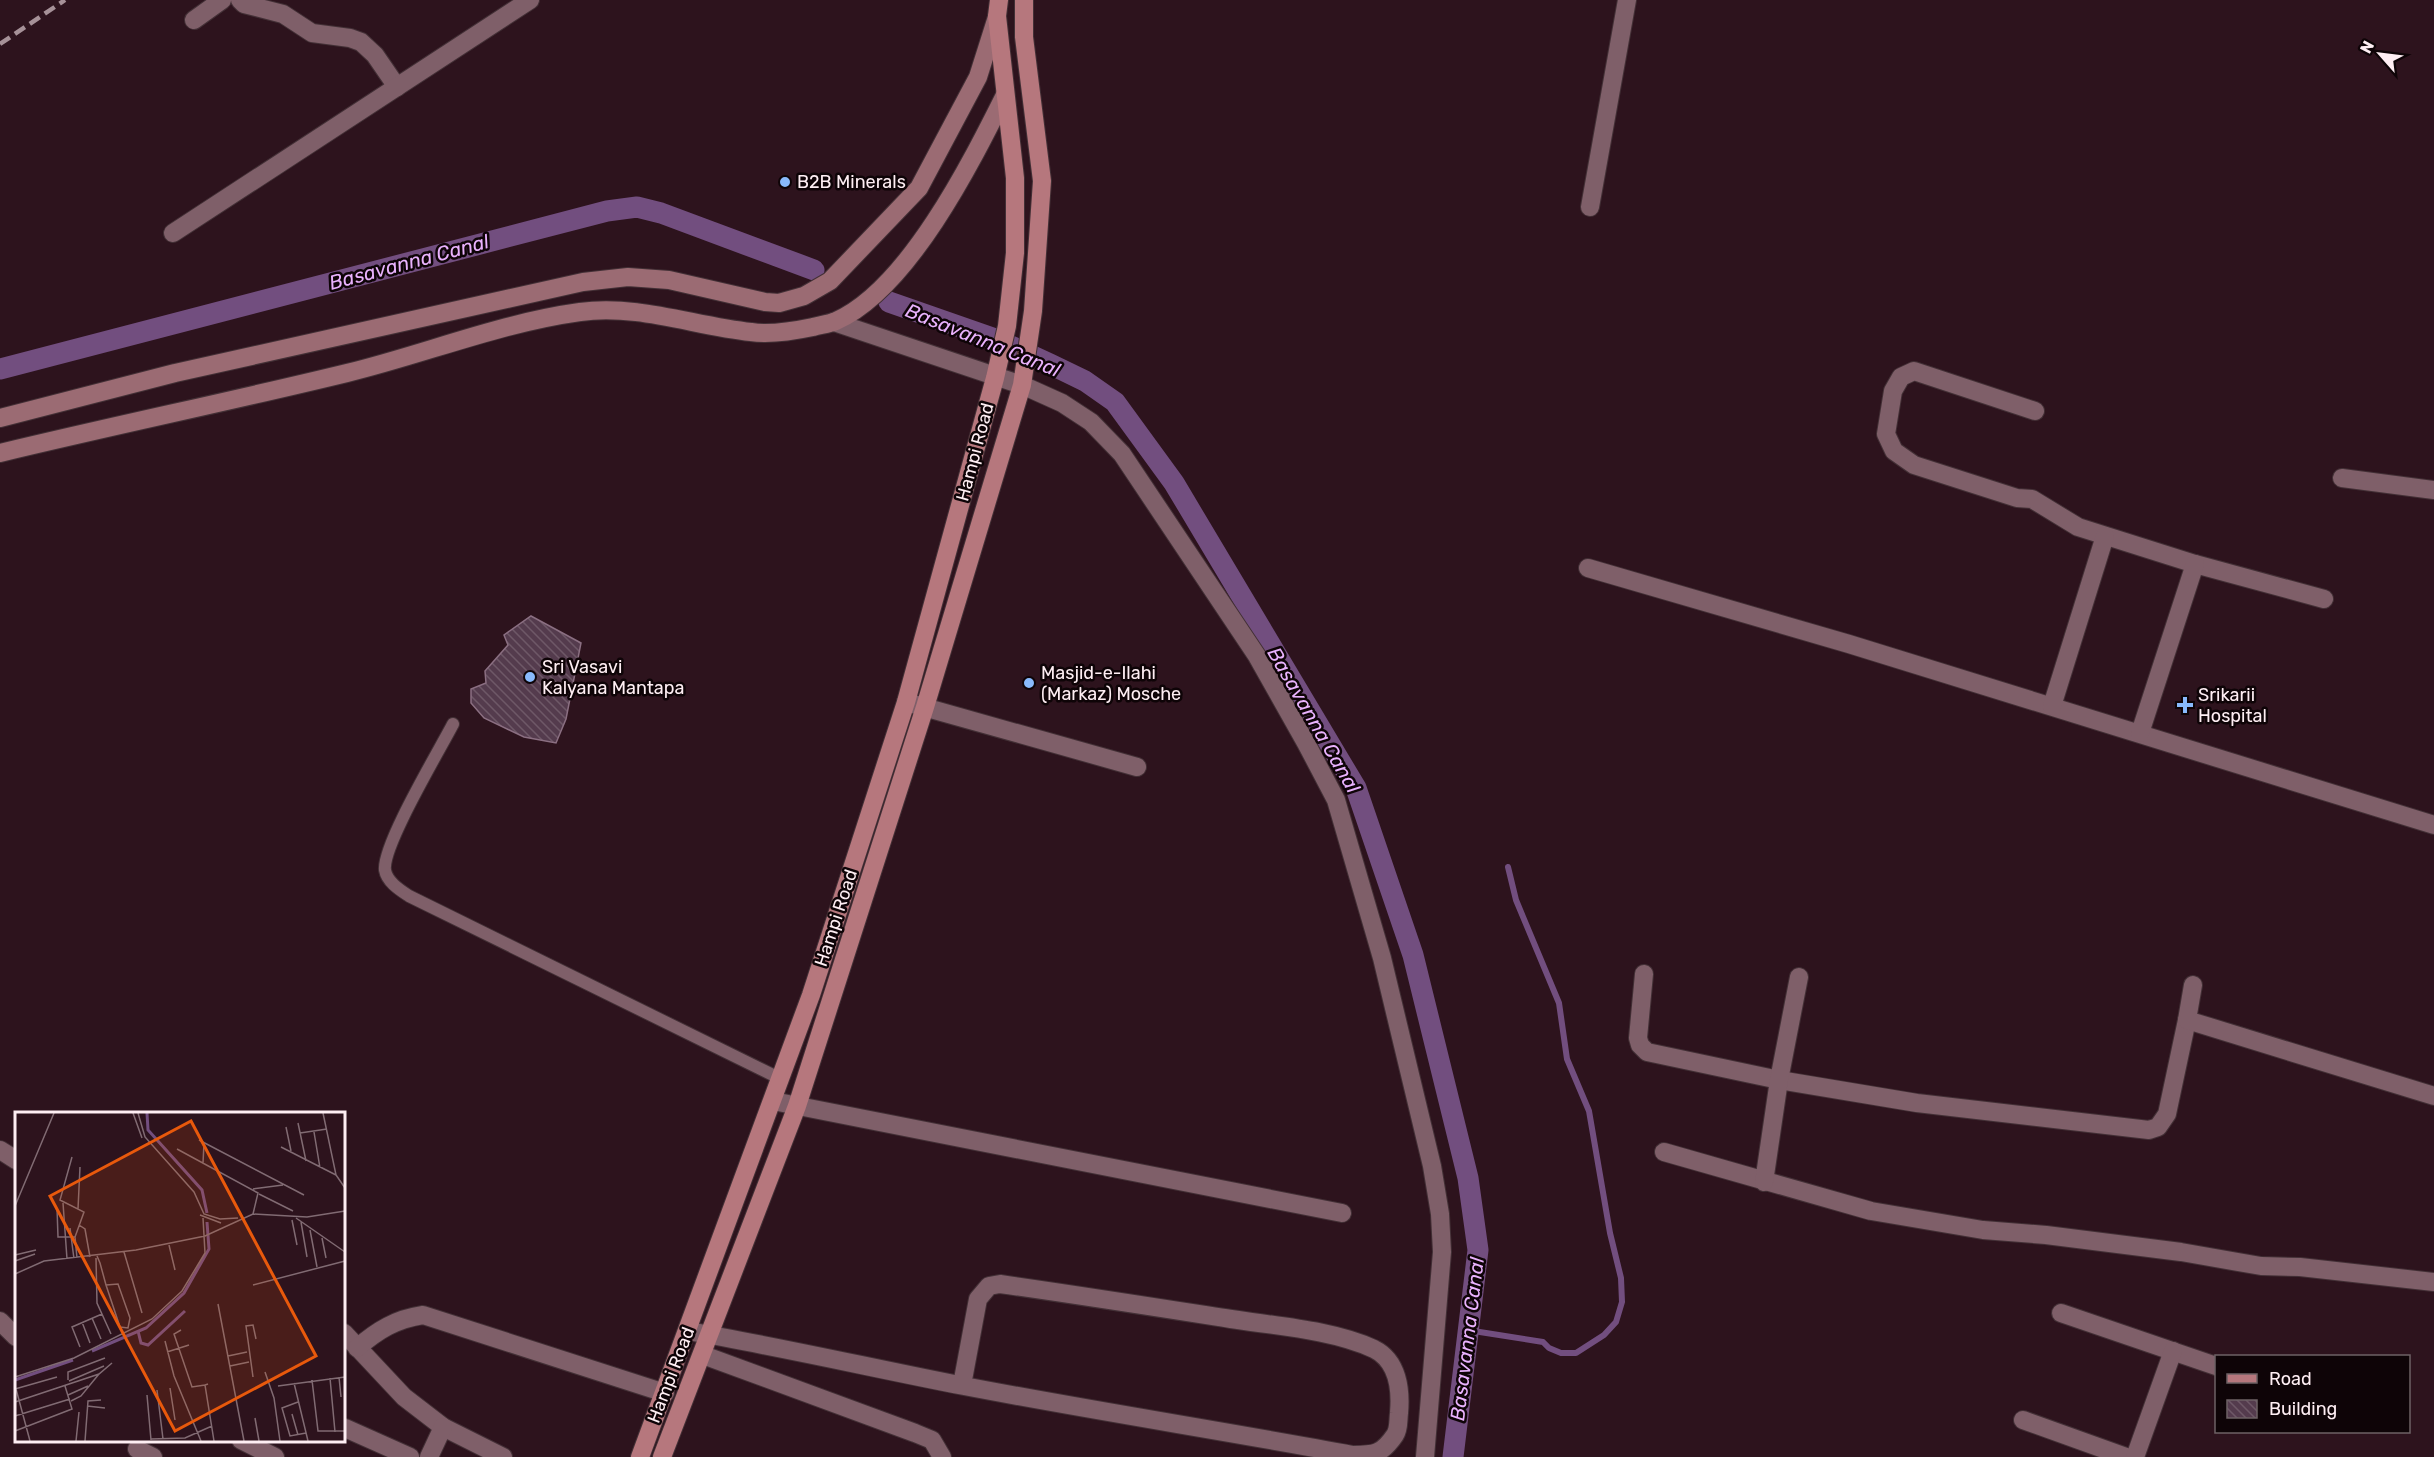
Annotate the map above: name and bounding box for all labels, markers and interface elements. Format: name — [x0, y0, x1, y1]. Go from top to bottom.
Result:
north arrow — [2350, 24, 2410, 84]
text: N — [2356, 38, 2378, 57]
place label: B2B Minerals — [797, 171, 906, 193]
marker: B2B Minerals — [778, 175, 792, 189]
water label: Basavanna Canal — [326, 229, 493, 295]
water label: Basavanna Canal — [902, 298, 1065, 382]
street label: Hampi Road — [951, 400, 999, 504]
water label: Basavanna Canal — [1262, 643, 1366, 798]
place label: Sri Vasavi Kalyana Mantapa — [542, 656, 684, 699]
place label: Masjid-e-Ilahi (Markaz) Mosche — [1041, 662, 1181, 705]
marker: Sri Vasavi Kalyana Mantapa — [523, 670, 537, 684]
marker: Masjid-e-Ilahi (Markaz) Mosche — [1022, 676, 1036, 690]
place label: Srikarii Hospital — [2198, 684, 2267, 727]
marker: Srikarii Hospital — [2176, 696, 2194, 714]
street label: Hampi Road — [810, 867, 862, 969]
inset map — [15, 1112, 345, 1442]
water label: Basavanna Canal — [1445, 1255, 1489, 1422]
street label: Hampi Road — [643, 1324, 699, 1426]
legend — [2215, 1355, 2410, 1433]
text: Road — [2269, 1368, 2312, 1390]
text: Building — [2269, 1398, 2337, 1420]

